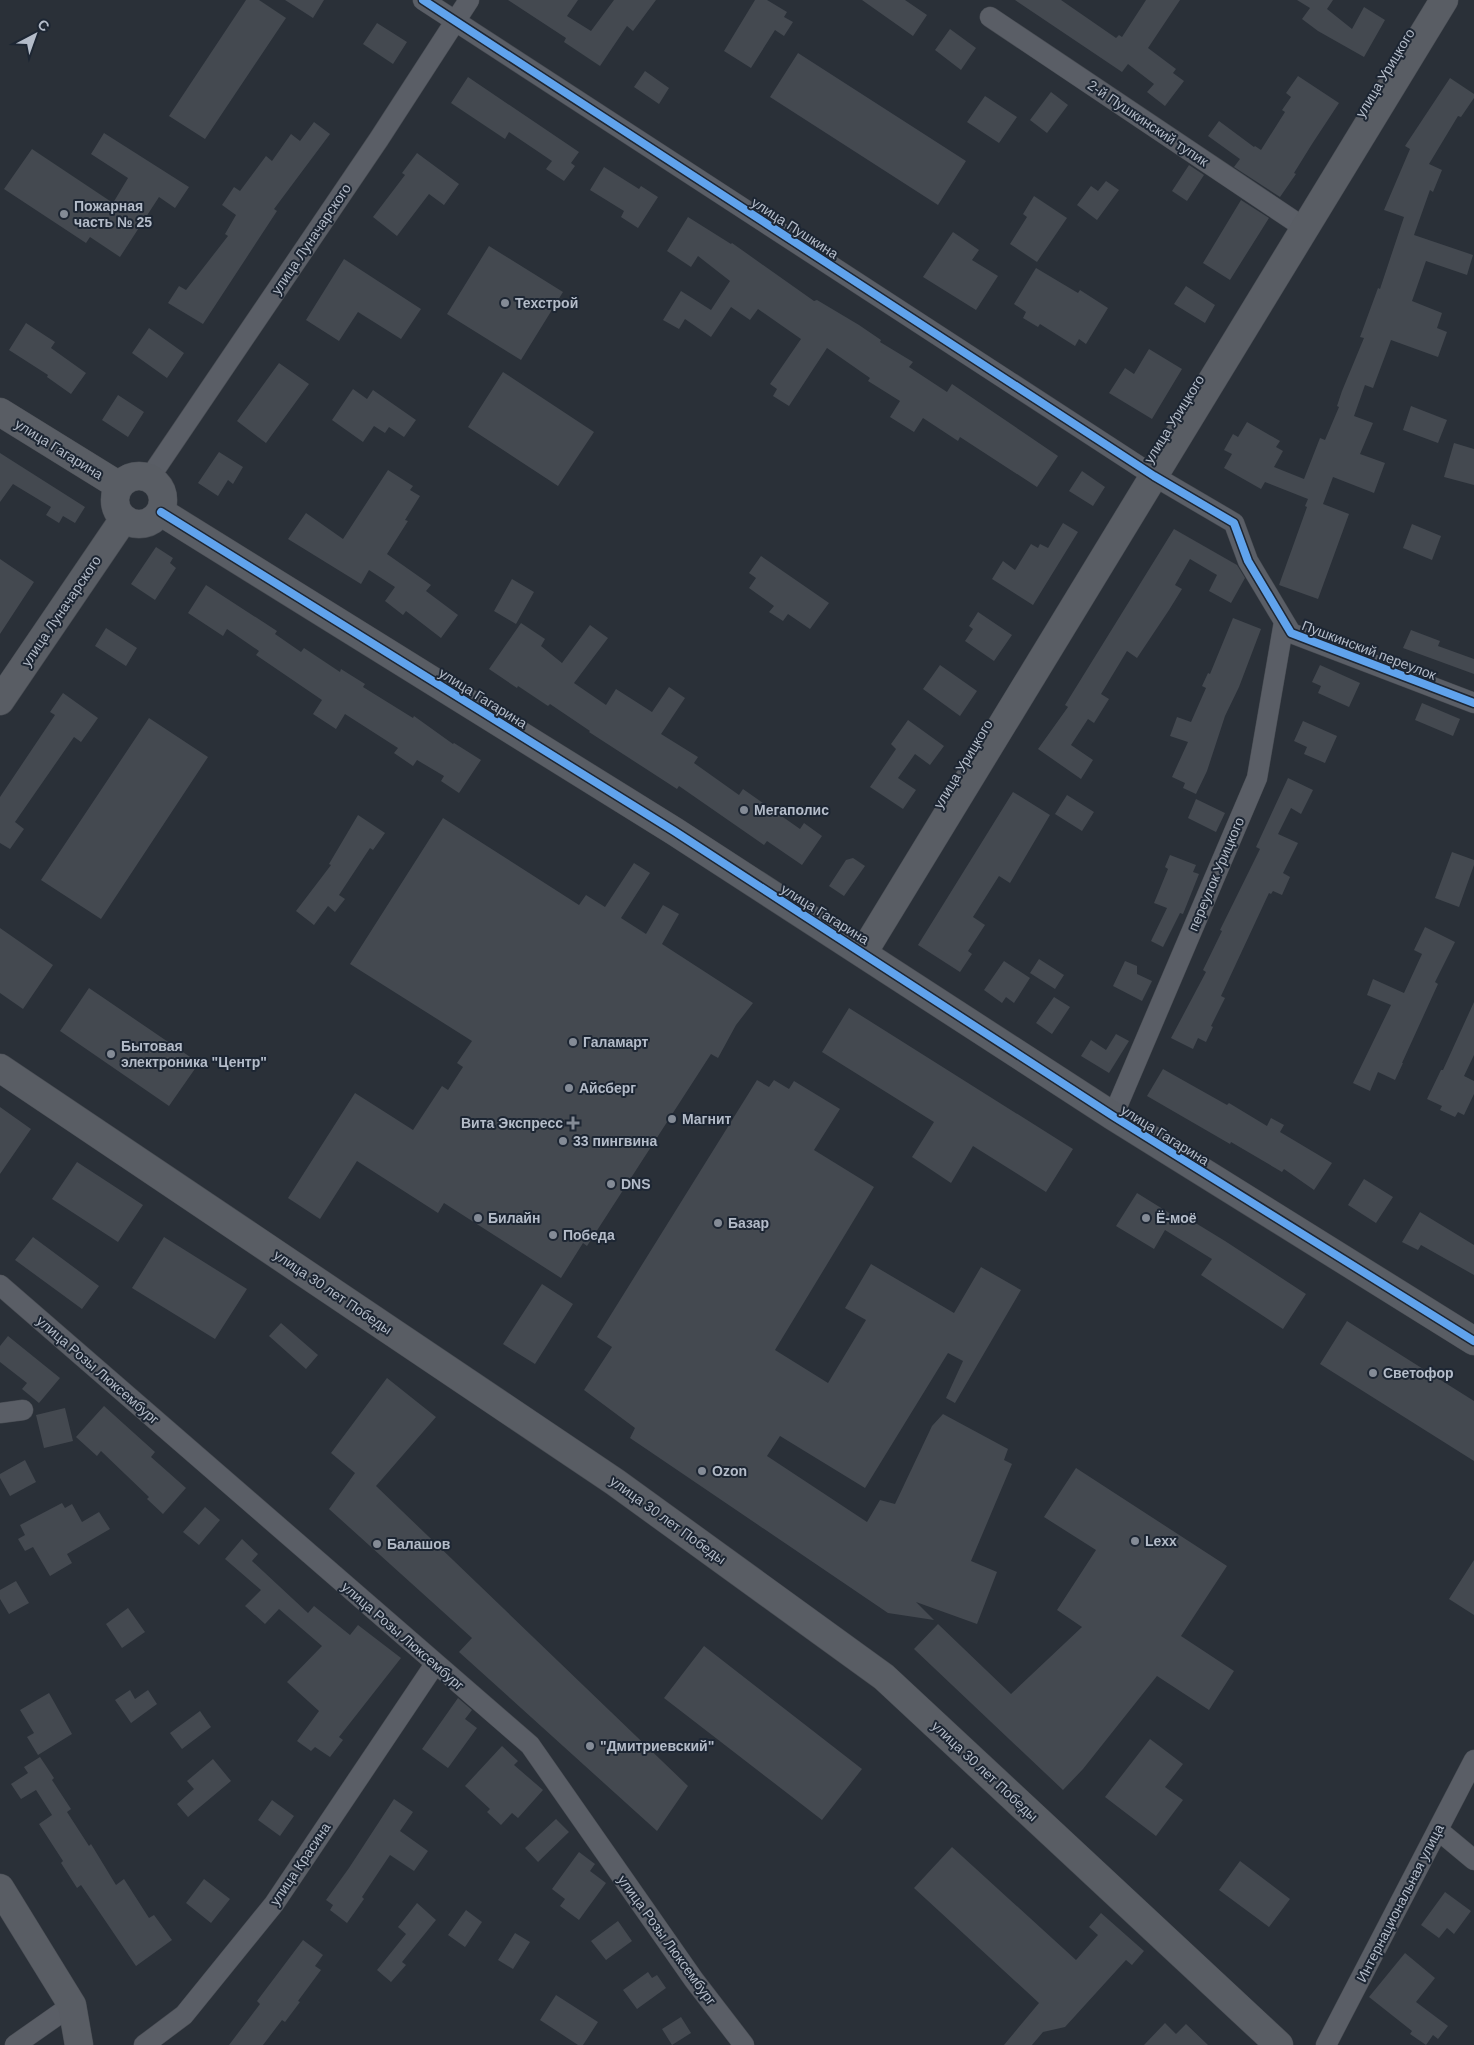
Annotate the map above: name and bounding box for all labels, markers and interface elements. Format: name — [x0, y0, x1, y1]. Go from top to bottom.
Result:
north arrow — [10, 10, 60, 60]
text: С — [34, 16, 53, 35]
street label: улица Урицкого — [1352, 25, 1418, 120]
street label: 2-й Пушкинский тупик — [1085, 77, 1212, 170]
street label: улица Луначарского — [268, 180, 354, 298]
street label: улица Пушкина — [749, 194, 842, 262]
place label: Пожарная часть № 25 — [74, 198, 152, 230]
marker: Пожарная часть № 25 — [58, 208, 70, 220]
place label: Техстрой — [515, 295, 578, 311]
marker: Техстрой — [499, 297, 511, 309]
street label: улица Урицкого — [1140, 372, 1208, 466]
street label: улица Гагарина — [12, 416, 106, 483]
street label: улица Луначарского — [18, 552, 104, 670]
street label: Пушкинский переулок — [1300, 617, 1439, 683]
street label: улица Гагарина — [436, 665, 530, 732]
street label: улица Урицкого — [930, 716, 996, 811]
place label: Мегаполис — [754, 802, 829, 818]
marker: Мегаполис — [738, 804, 750, 816]
street label: переулок Урицкого — [1185, 814, 1247, 933]
street label: улица Гагарина — [778, 881, 872, 948]
place label: Галамарт — [583, 1034, 649, 1050]
marker: Галамарт — [567, 1036, 579, 1048]
place label: Бытовая электроника "Центр" — [121, 1038, 267, 1070]
marker: Бытовая электроника "Центр" — [105, 1048, 117, 1060]
place label: Айсберг — [579, 1080, 636, 1096]
marker: Айсберг — [563, 1082, 575, 1094]
street label: улица Гагарина — [1118, 1102, 1212, 1169]
place label: Магнит — [682, 1111, 732, 1127]
marker: Магнит — [666, 1113, 678, 1125]
place label: Вита Экспресс — [461, 1115, 563, 1131]
marker: Вита Экспресс — [567, 1117, 579, 1129]
place label: 33 пингвина — [573, 1133, 657, 1149]
marker: 33 пингвина — [557, 1135, 569, 1147]
place label: DNS — [621, 1176, 651, 1192]
marker: DNS — [605, 1178, 617, 1190]
place label: Билайн — [488, 1210, 540, 1226]
place label: Ё-моё — [1156, 1210, 1197, 1226]
marker: Билайн — [472, 1212, 484, 1224]
marker: Ё-моё — [1140, 1212, 1152, 1224]
place label: Базар — [728, 1215, 769, 1231]
marker: Базар — [712, 1217, 724, 1229]
place label: Победа — [563, 1227, 615, 1243]
marker: Победа — [547, 1229, 559, 1241]
street label: улица 30 лет Победы — [271, 1246, 395, 1338]
street label: улица Розы Люксембург — [34, 1313, 162, 1427]
place label: Светофор — [1383, 1365, 1454, 1381]
marker: Светофор — [1367, 1367, 1379, 1379]
place label: Ozon — [712, 1463, 747, 1479]
marker: Ozon — [696, 1465, 708, 1477]
street label: улица 30 лет Победы — [607, 1473, 729, 1567]
place label: Lexx — [1145, 1533, 1177, 1549]
marker: Lexx — [1129, 1535, 1141, 1547]
place label: Балашов — [387, 1536, 451, 1552]
marker: Балашов — [371, 1538, 383, 1550]
street label: улица Розы Люксембург — [339, 1579, 467, 1693]
street label: улица 30 лет Победы — [929, 1718, 1041, 1824]
place label: "Дмитриевский" — [600, 1738, 714, 1754]
marker: "Дмитриевский" — [584, 1740, 596, 1752]
street label: улица Красина — [266, 1819, 334, 1908]
street label: Интернациональная улица — [1353, 1821, 1447, 1985]
street label: улица Розы Люксембург — [614, 1872, 720, 2008]

